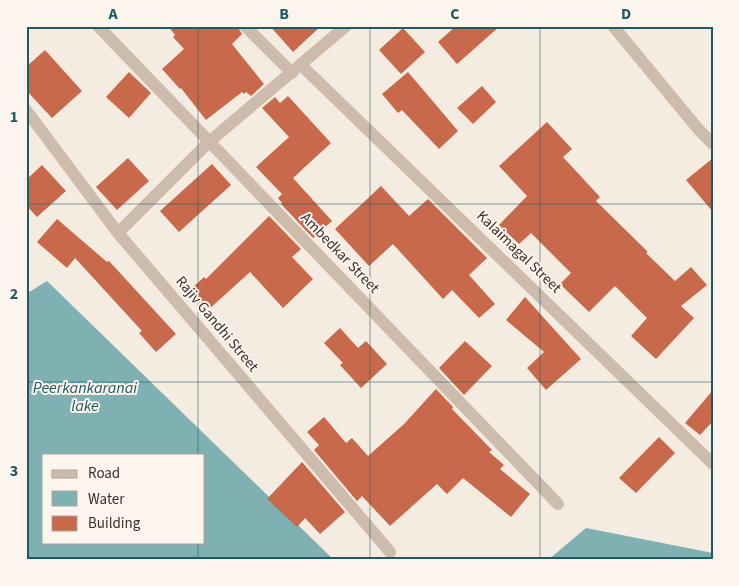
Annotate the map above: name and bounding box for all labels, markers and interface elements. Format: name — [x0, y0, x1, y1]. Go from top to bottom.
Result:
text: A — [107, 3, 118, 25]
text: B — [279, 3, 289, 25]
text: C — [450, 3, 460, 25]
text: D — [621, 3, 631, 25]
text: 1 — [10, 106, 18, 128]
street label: Kalaimagal Street — [472, 206, 566, 298]
street label: Ambedkar Street — [296, 208, 384, 298]
street label: Rajiv Gandhi Street — [171, 272, 263, 376]
text: 2 — [10, 283, 18, 305]
water label: Peerkankaranai lake — [33, 377, 137, 417]
legend — [42, 454, 205, 544]
text: 3 — [10, 460, 18, 482]
text: Road — [88, 463, 120, 484]
text: Water — [88, 489, 125, 510]
text: Building — [88, 513, 141, 534]

